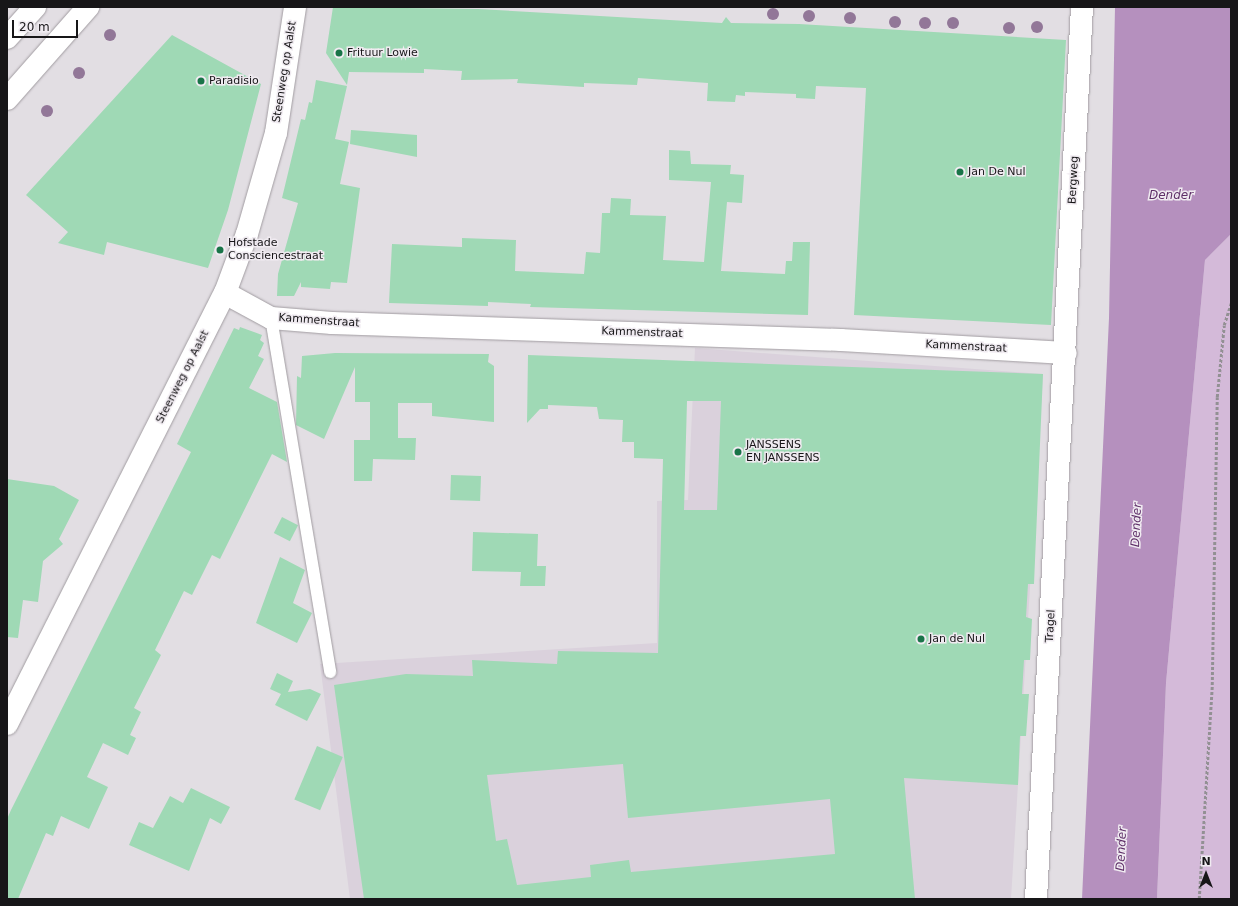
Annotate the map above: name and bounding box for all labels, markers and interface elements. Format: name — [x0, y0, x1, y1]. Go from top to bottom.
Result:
scale bar — [14, 12, 80, 38]
text: 20 m — [19, 20, 50, 34]
street label: Steenweg op Aalst — [270, 20, 300, 124]
place label: Frituur Lowie — [347, 46, 418, 60]
marker: Frituur Lowie — [334, 48, 344, 58]
place label: Paradisio — [209, 74, 259, 88]
marker: Paradisio — [196, 76, 206, 86]
street label: Bergweg — [1066, 156, 1082, 204]
place label: Jan De Nul — [968, 165, 1025, 179]
marker: Jan De Nul — [955, 167, 965, 177]
water label: Dender — [1149, 189, 1193, 203]
place label: Hofstade Consciencestraat — [228, 237, 323, 263]
marker: Hofstade Consciencestraat — [215, 245, 225, 255]
street label: Kammenstraat — [278, 312, 360, 330]
street label: Kammenstraat — [601, 325, 683, 341]
street label: Steenweg op Aalst — [154, 328, 212, 426]
street label: Kammenstraat — [925, 338, 1007, 356]
place label: JANSSENS EN JANSSENS — [746, 439, 820, 465]
marker: JANSSENS EN JANSSENS — [733, 447, 743, 457]
water label: Dender — [1129, 503, 1145, 547]
street label: Tragel — [1044, 609, 1058, 643]
place label: Jan de Nul — [929, 632, 985, 646]
marker: Jan de Nul — [916, 634, 926, 644]
water label: Dender — [1114, 827, 1130, 871]
north arrow — [1186, 854, 1226, 894]
text: N — [1201, 855, 1211, 868]

